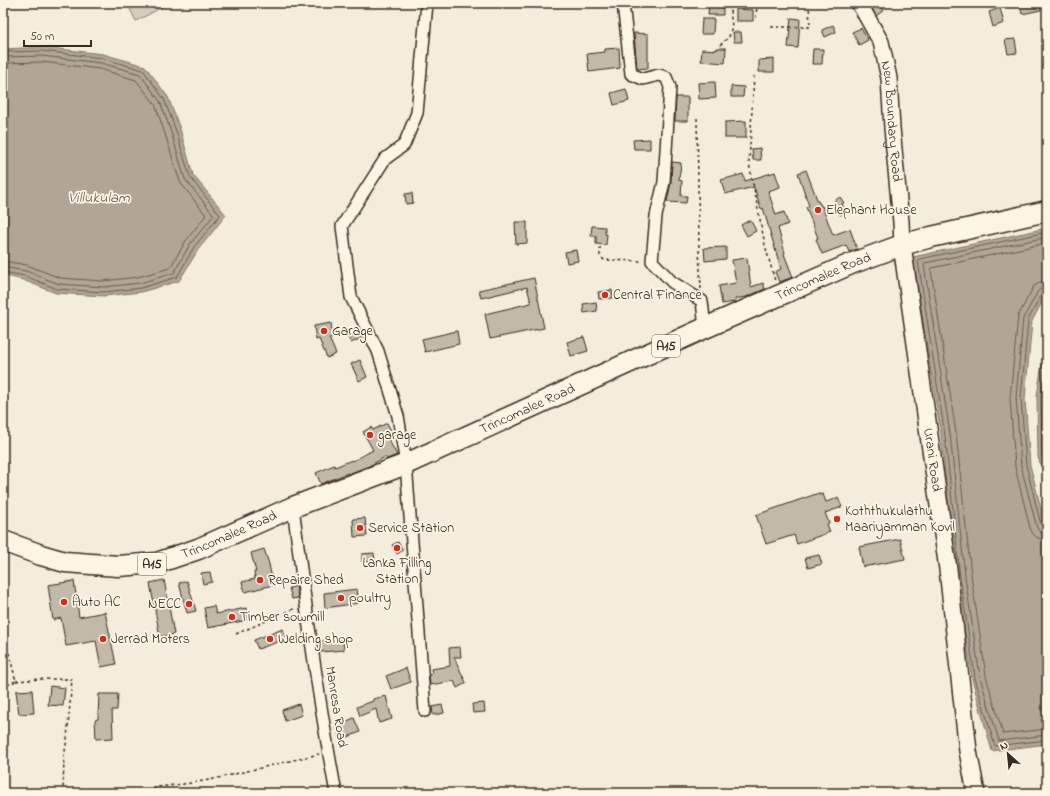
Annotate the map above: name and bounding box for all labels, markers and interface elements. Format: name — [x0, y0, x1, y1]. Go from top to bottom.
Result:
scale bar — [24, 22, 91, 48]
text: 50 m — [30, 28, 54, 46]
street label: New Boundary Road — [875, 59, 908, 183]
water label: Villukulam — [68, 187, 130, 209]
place label: Elephant House — [826, 200, 917, 221]
marker: Elephant House — [813, 205, 823, 215]
street label: Trincomalee Road — [772, 247, 874, 307]
place label: Central Finance — [613, 285, 702, 306]
marker: Central Finance — [600, 290, 610, 300]
place label: Garage — [332, 321, 374, 343]
marker: Garage — [319, 326, 329, 336]
road number: A15 — [652, 335, 680, 357]
street label: Trincomalee Road — [476, 378, 578, 440]
place label: garage — [377, 425, 417, 447]
street label: Urani Road — [918, 427, 947, 493]
marker: garage — [365, 430, 375, 440]
place label: Koththukulathu Maariyamman Kovil — [845, 501, 955, 539]
street label: Trincomalee Road — [178, 505, 280, 565]
marker: Koththukulathu Maariyamman Kovil — [832, 514, 842, 524]
place label: Service Station — [368, 518, 454, 539]
marker: Service Station — [355, 523, 365, 533]
marker: Lanka Filling Station — [392, 543, 402, 553]
road number: A15 — [138, 553, 166, 575]
place label: Lanka Filling Station — [363, 553, 431, 590]
place label: Repaire Shed — [268, 570, 344, 591]
marker: Repaire Shed — [255, 575, 265, 585]
place label: poultry — [349, 588, 391, 610]
place label: Auto AC — [72, 592, 121, 613]
marker: poultry — [336, 593, 346, 603]
place label: NECC — [148, 594, 181, 615]
marker: Auto AC — [59, 597, 69, 607]
marker: NECC — [184, 599, 194, 609]
place label: Timber sowmill — [240, 607, 325, 628]
marker: Timber sowmill — [227, 612, 237, 622]
place label: Jerrad Moters — [111, 629, 190, 650]
place label: Welding shop — [278, 629, 354, 651]
marker: Jerrad Moters — [98, 634, 108, 644]
marker: Welding shop — [265, 634, 275, 644]
street label: Manresa Road — [319, 665, 353, 749]
north arrow — [988, 734, 1028, 774]
text: N — [997, 737, 1011, 755]

